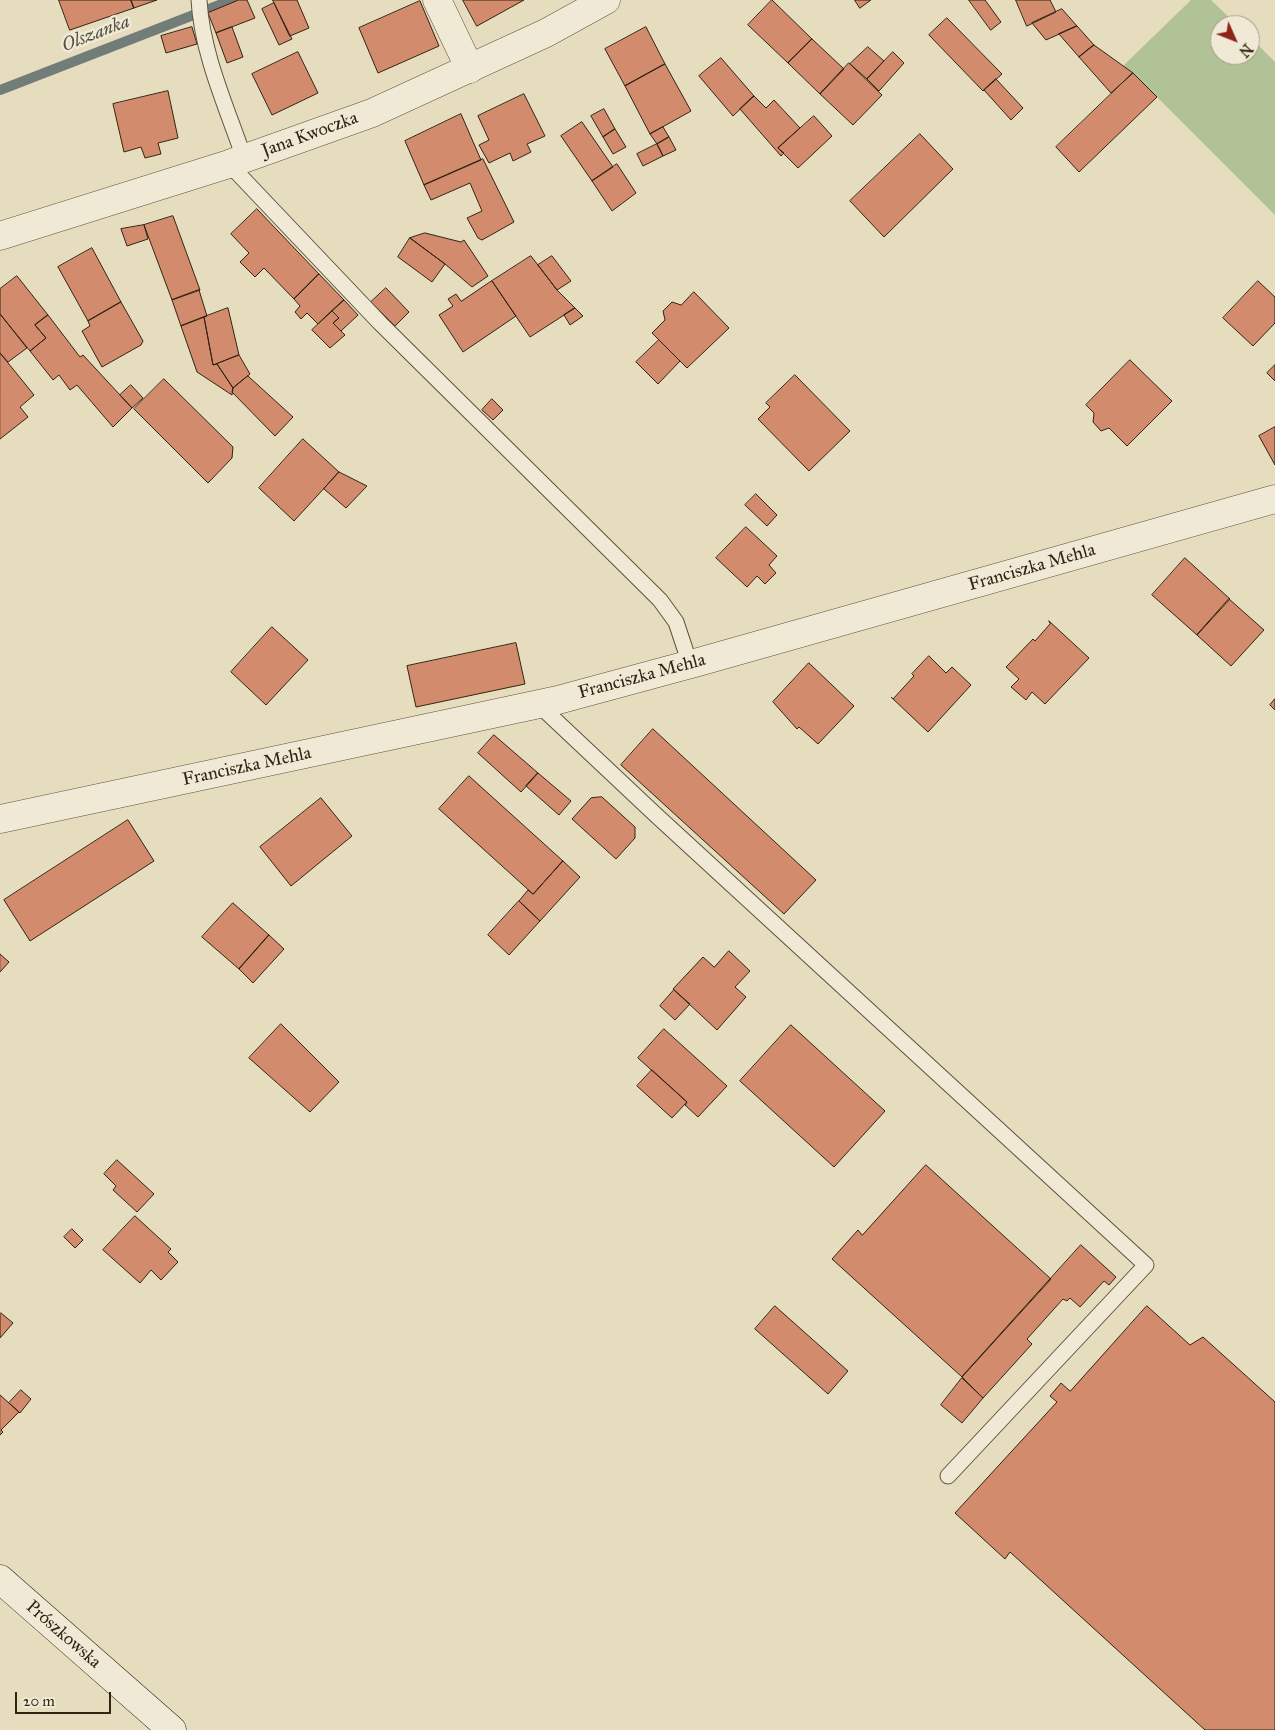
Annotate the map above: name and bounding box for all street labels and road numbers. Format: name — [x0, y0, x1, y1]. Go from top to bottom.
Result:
street label: Jana Kwoczka — [259, 108, 361, 162]
street label: Franciszka Mehla — [966, 540, 1098, 596]
street label: Franciszka Mehla — [576, 650, 708, 704]
street label: Franciszka Mehla — [181, 743, 313, 791]
street label: Prószkowska — [21, 1596, 105, 1674]

